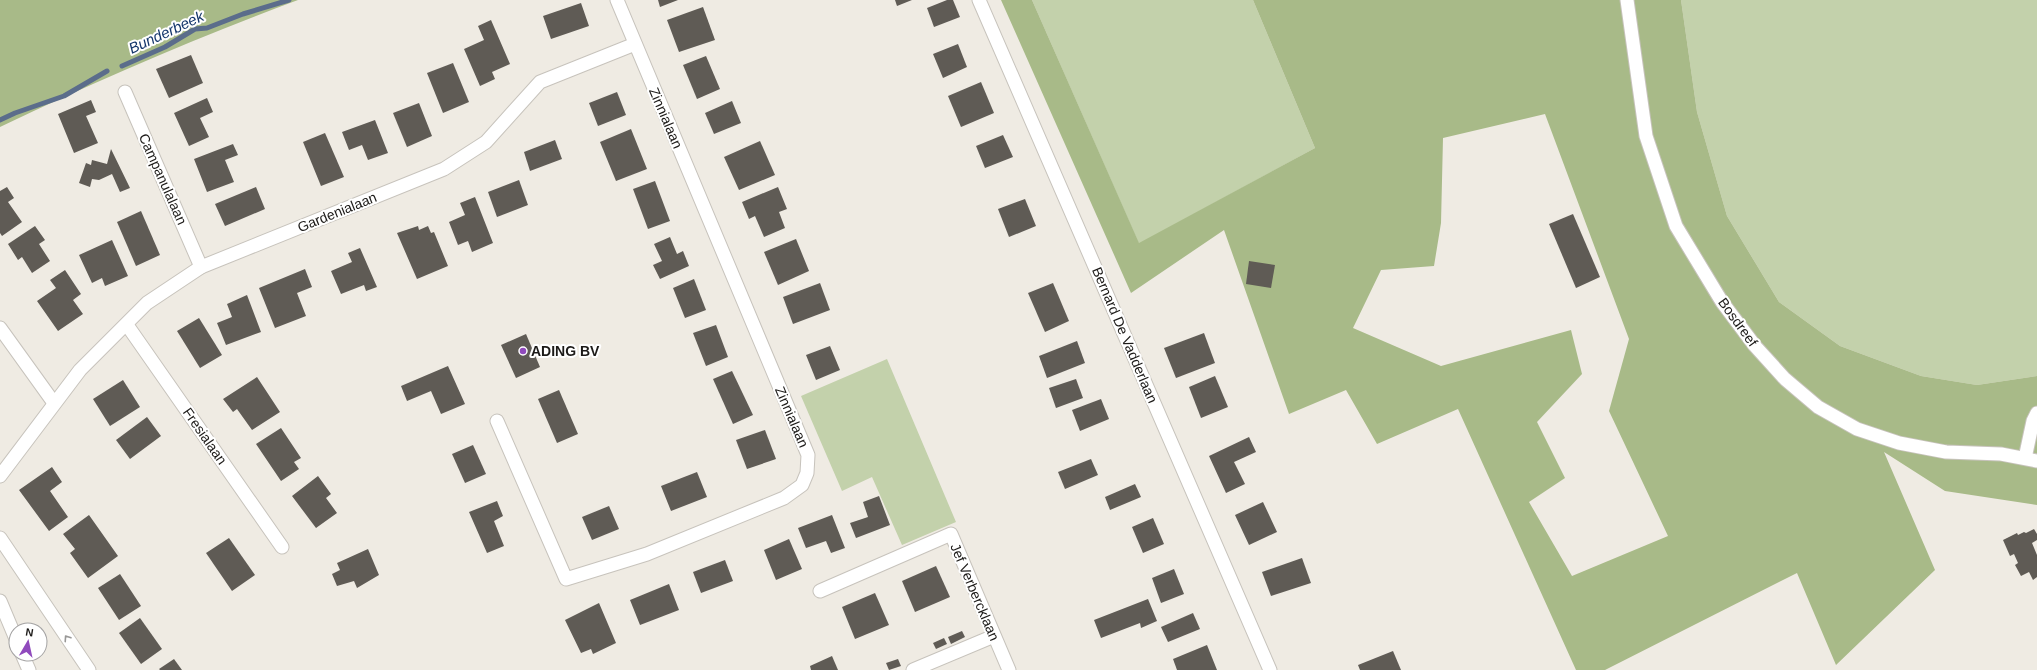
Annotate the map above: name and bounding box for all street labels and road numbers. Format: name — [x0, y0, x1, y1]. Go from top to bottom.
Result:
street label: Zinnialaan — [646, 85, 686, 151]
street label: Campanulalaan — [136, 131, 190, 227]
street label: Gardenialaan — [295, 189, 379, 235]
street label: Bernard De Vadderlaan — [1089, 265, 1161, 405]
street label: Bosdreef — [1715, 295, 1761, 349]
street label: Zinnialaan — [772, 384, 812, 450]
street label: Fresialaan — [180, 405, 230, 467]
street label: Jef Verbercklaan — [947, 541, 1003, 643]

